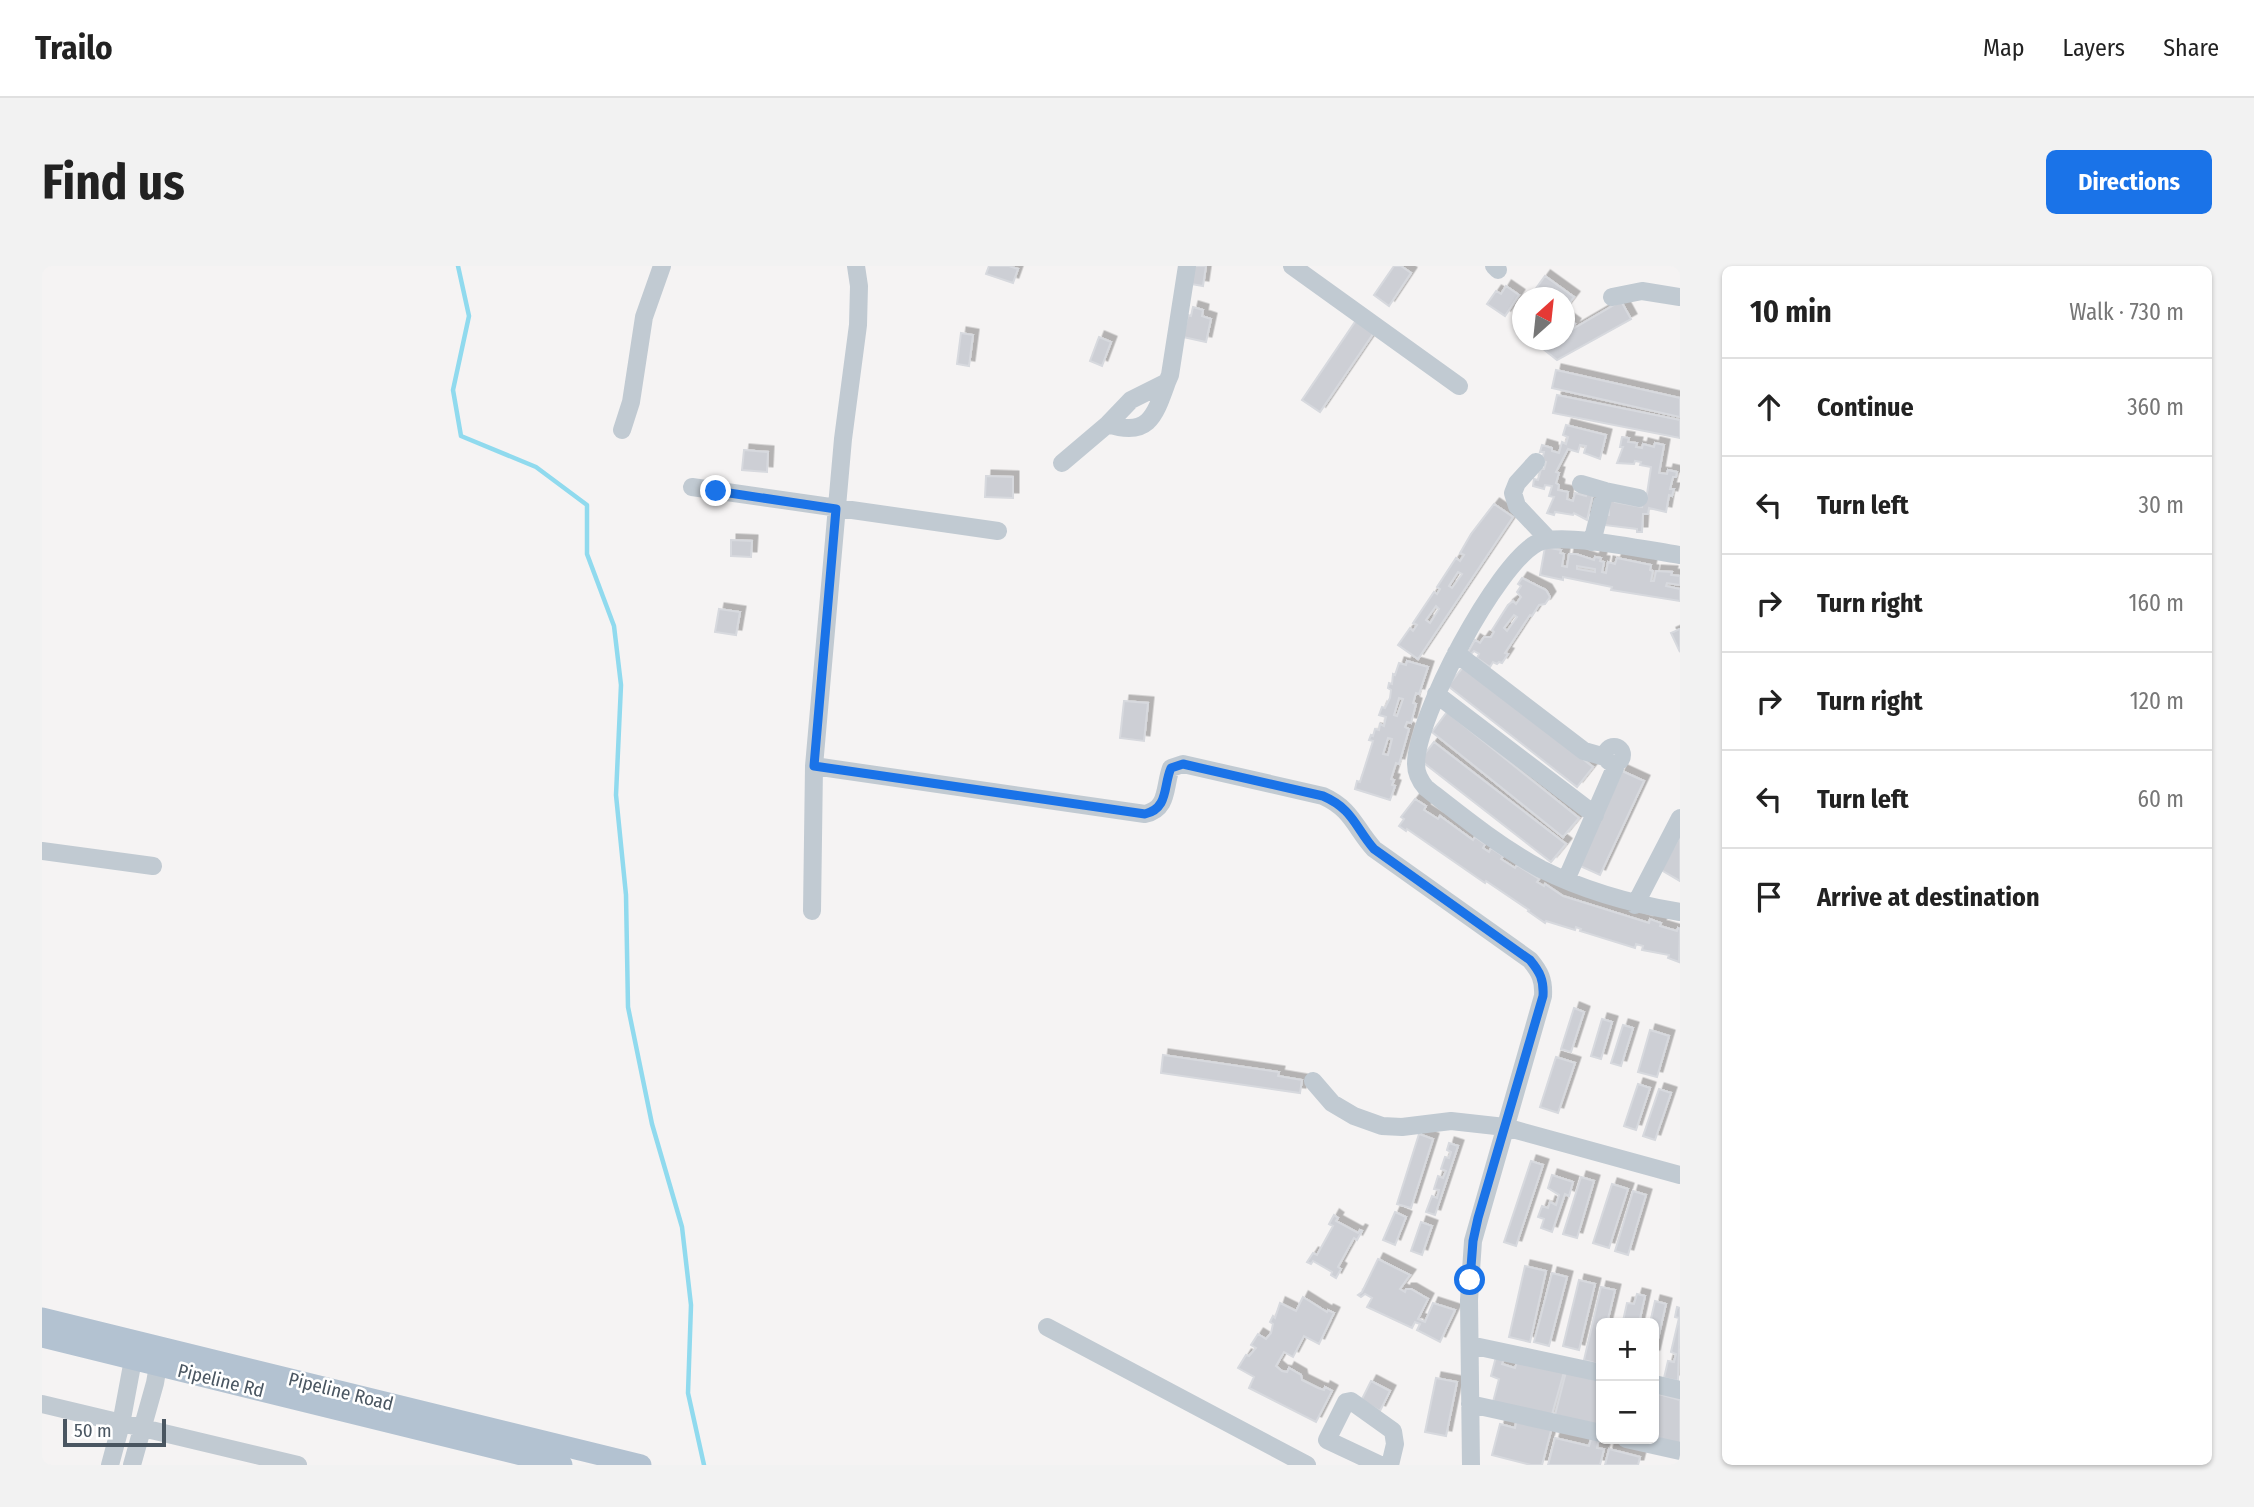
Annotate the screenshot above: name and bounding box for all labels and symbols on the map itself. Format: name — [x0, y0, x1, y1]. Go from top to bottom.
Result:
north arrow — [1512, 287, 1575, 350]
route end — [700, 475, 731, 506]
route start — [1454, 1264, 1485, 1295]
street label: Pipeline Rd — [175, 1359, 266, 1402]
street label: Pipeline Road — [286, 1367, 396, 1416]
scale bar — [63, 1416, 166, 1448]

